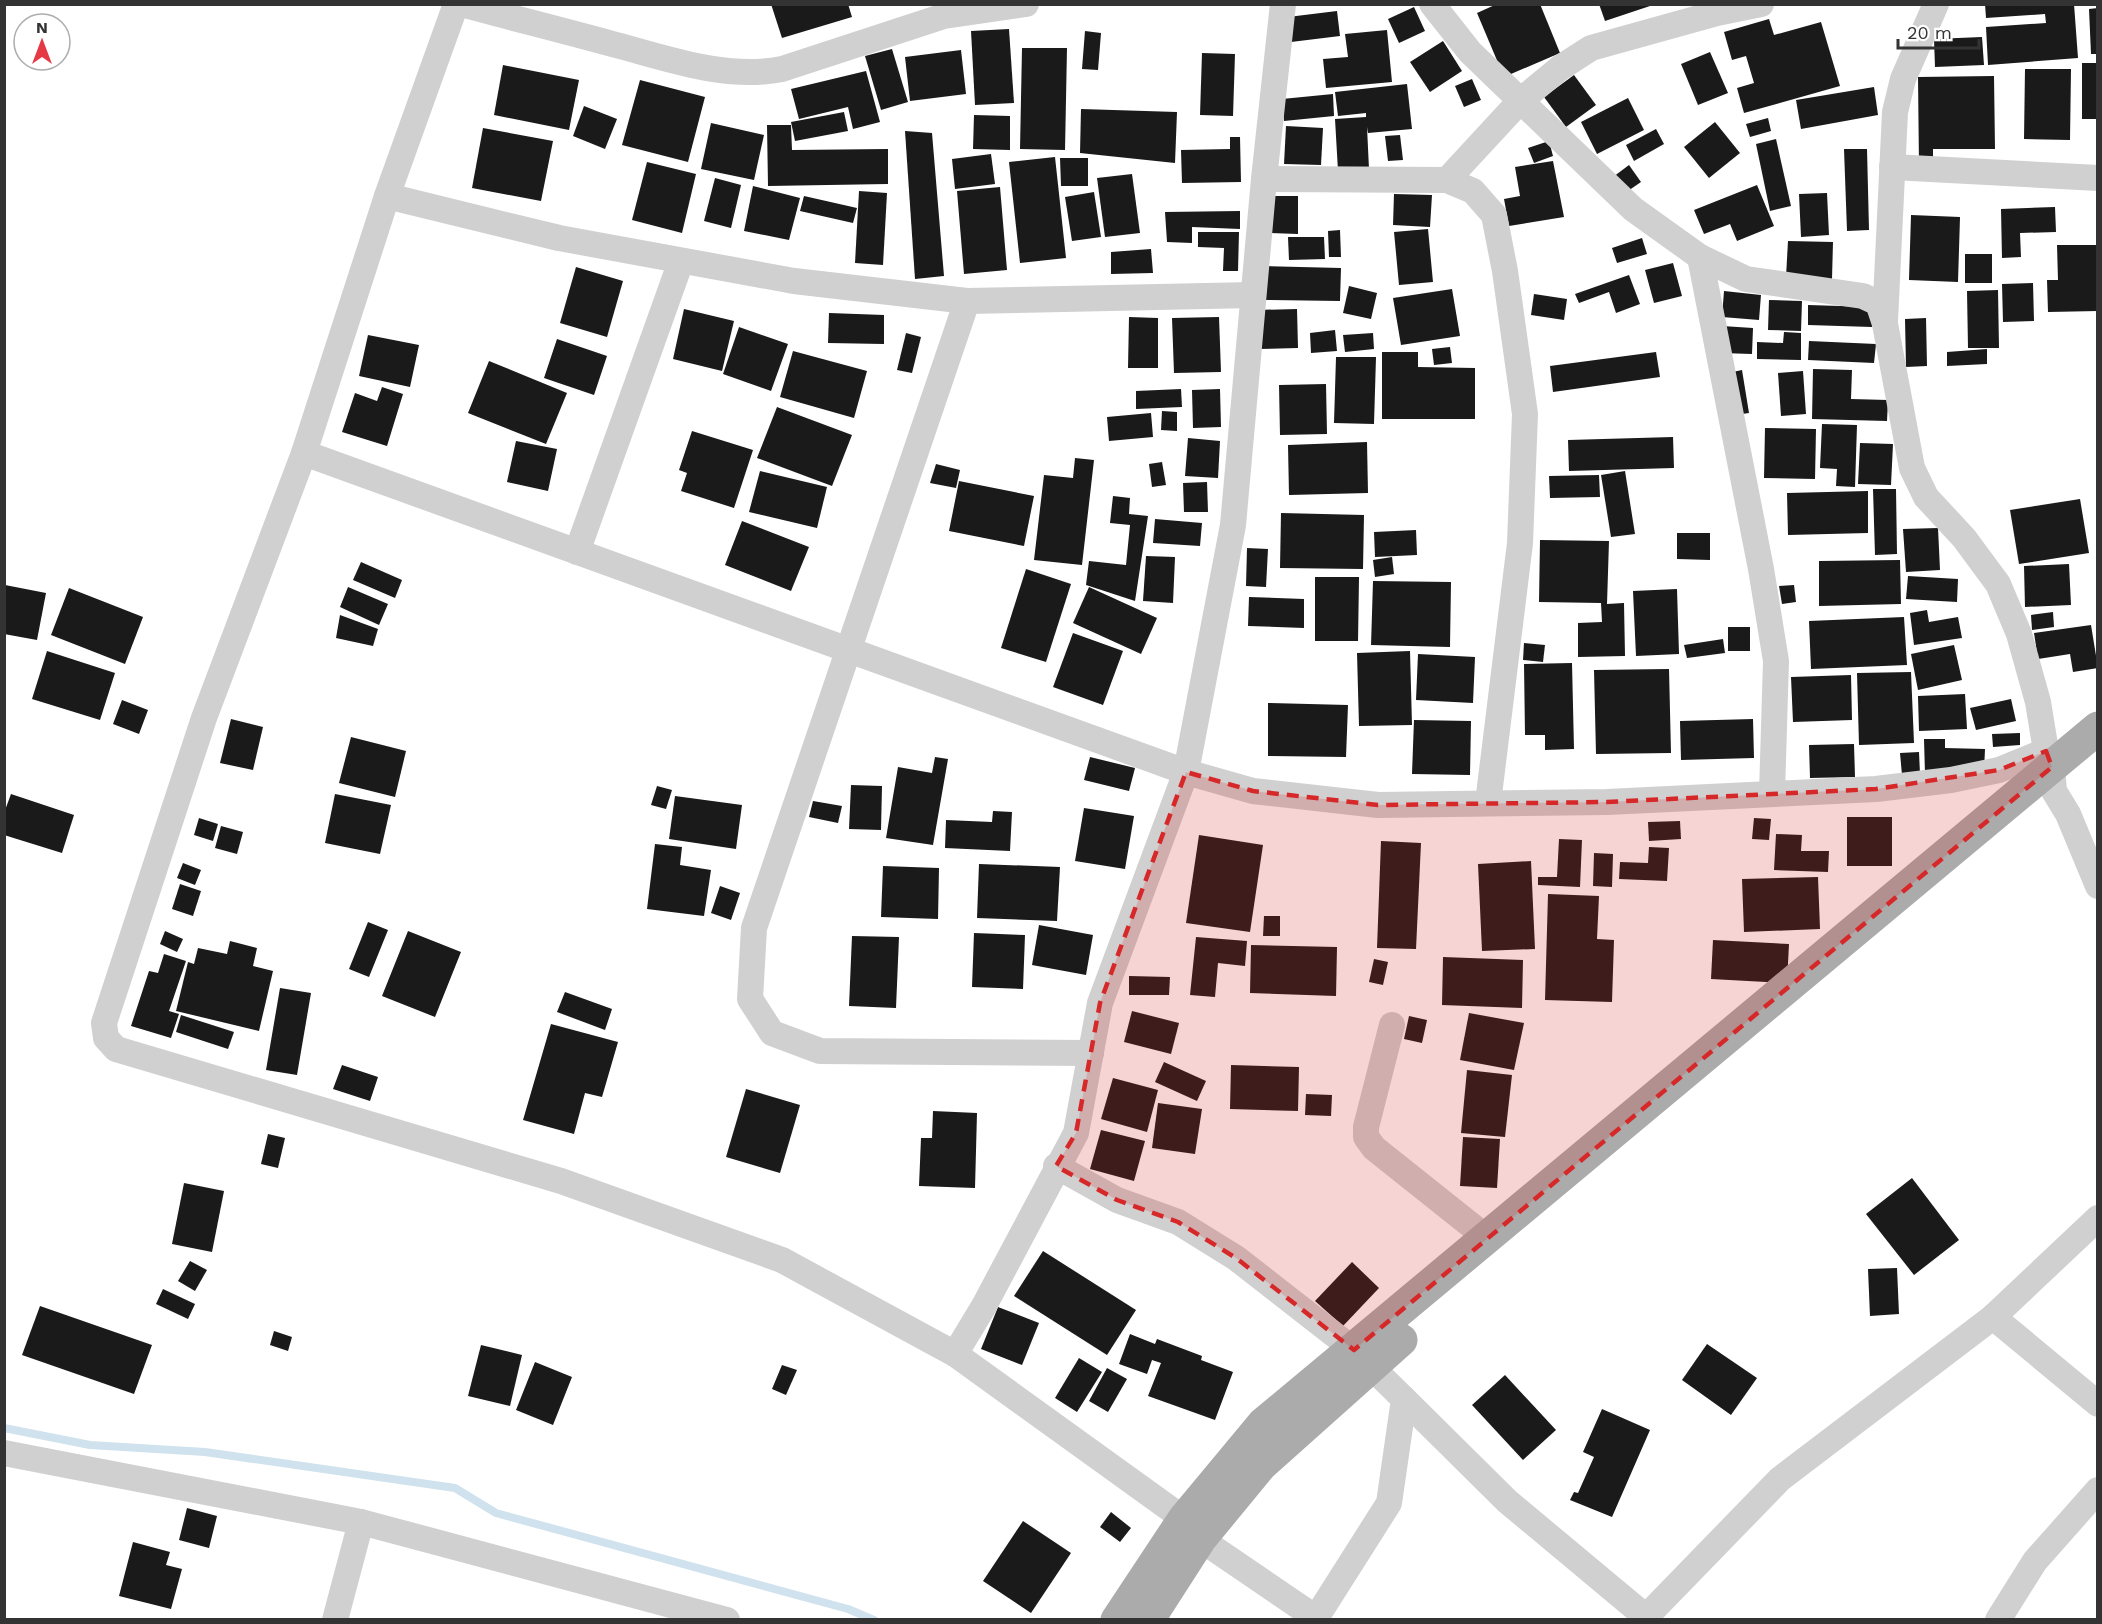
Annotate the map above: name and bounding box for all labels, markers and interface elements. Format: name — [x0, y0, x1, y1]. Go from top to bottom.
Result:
north arrow — [12, 12, 72, 72]
scale bar — [1898, 12, 1979, 50]
text: N — [36, 18, 48, 37]
text: 20 m — [1907, 22, 1952, 43]

